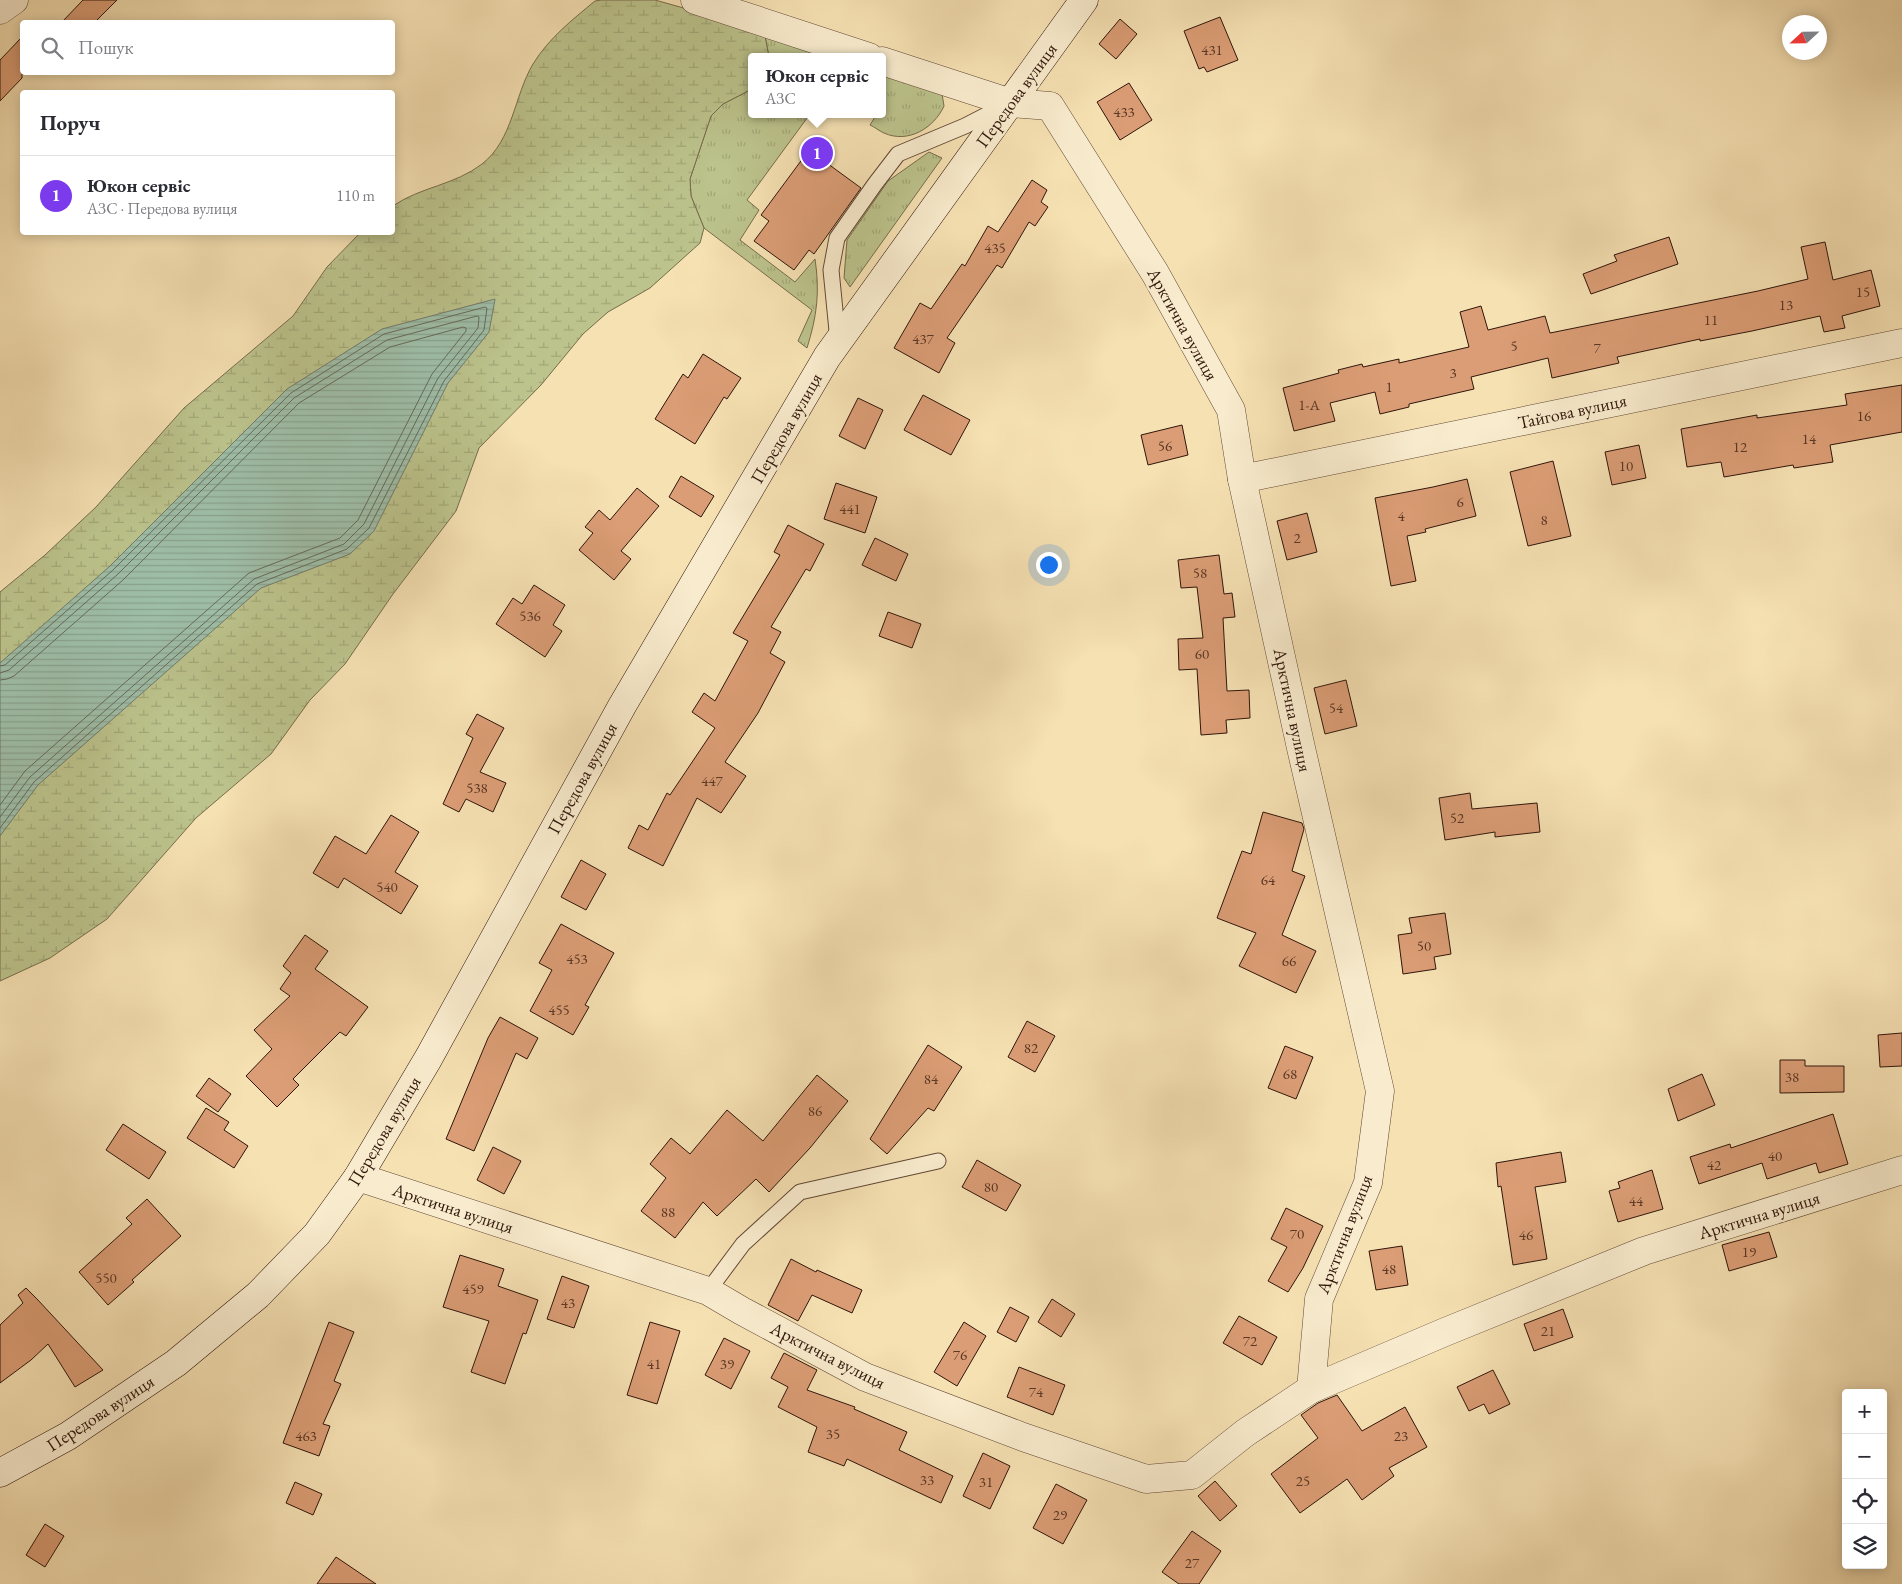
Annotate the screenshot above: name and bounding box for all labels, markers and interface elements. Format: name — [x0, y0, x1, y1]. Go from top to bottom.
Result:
north arrow — [1782, 15, 1827, 60]
search box — [20, 20, 395, 75]
icon: search — [38, 34, 66, 62]
text: Пошук — [78, 35, 134, 60]
street label: Передова вулиця — [970, 38, 1062, 152]
house number: 431 — [1201, 40, 1223, 59]
popup — [748, 53, 886, 118]
text: Юкон сервіс — [765, 63, 869, 88]
text: АЗС — [765, 88, 796, 109]
house number: 433 — [1113, 102, 1135, 121]
text: Поруч — [40, 109, 100, 136]
pin: 1 — [801, 134, 833, 172]
text: Юкон сервіс — [87, 173, 191, 198]
text: 1 — [52, 185, 60, 206]
text: 110 m — [336, 185, 375, 206]
text: АЗС · Передова вулиця — [87, 198, 237, 219]
house number: 435 — [984, 238, 1006, 257]
street label: Арктична вулиця — [1142, 263, 1224, 385]
house number: 15 — [1856, 282, 1870, 301]
house number: 13 — [1779, 295, 1793, 314]
house number: 11 — [1704, 310, 1718, 329]
house number: 437 — [912, 329, 935, 348]
house number: 5 — [1510, 336, 1518, 355]
house number: 7 — [1593, 338, 1601, 357]
house number: 3 — [1449, 363, 1457, 382]
street label: Передова вулиця — [745, 369, 827, 487]
house number: 1 — [1385, 377, 1393, 396]
street label: Тайгова вулиця — [1515, 388, 1629, 434]
house number: 1-А — [1298, 395, 1320, 414]
house number: 16 — [1857, 406, 1871, 425]
house number: 14 — [1802, 429, 1817, 448]
house number: 56 — [1158, 436, 1172, 455]
house number: 12 — [1733, 437, 1748, 456]
house number: 10 — [1619, 456, 1633, 475]
house number: 6 — [1456, 492, 1464, 511]
house number: 441 — [839, 499, 861, 518]
house number: 4 — [1397, 506, 1405, 525]
house number: 8 — [1540, 510, 1548, 529]
house number: 2 — [1293, 528, 1301, 547]
your location — [1036, 552, 1062, 578]
house number: 58 — [1193, 563, 1207, 582]
house number: 536 — [519, 606, 541, 625]
house number: 60 — [1195, 644, 1209, 663]
street label: Арктична вулиця — [1268, 645, 1317, 774]
house number: 54 — [1329, 698, 1344, 717]
street label: Передова вулиця — [542, 718, 622, 838]
house number: 447 — [701, 771, 724, 790]
house number: 538 — [466, 778, 488, 797]
house number: 52 — [1450, 808, 1465, 827]
house number: 64 — [1261, 870, 1276, 889]
house number: 540 — [376, 877, 398, 896]
house number: 50 — [1417, 936, 1431, 955]
house number: 453 — [566, 949, 588, 968]
house number: 66 — [1282, 951, 1296, 970]
house number: 455 — [548, 1000, 570, 1019]
house number: 82 — [1024, 1038, 1039, 1057]
house number: 68 — [1283, 1064, 1297, 1083]
house number: 38 — [1785, 1067, 1799, 1086]
house number: 84 — [924, 1069, 939, 1088]
street label: Передова вулиця — [342, 1072, 426, 1190]
house number: 86 — [808, 1101, 822, 1120]
house number: 40 — [1768, 1146, 1782, 1165]
house number: 42 — [1707, 1155, 1722, 1174]
street label: Арктична вулиця — [1310, 1171, 1377, 1298]
street label: Арктична вулиця — [389, 1177, 516, 1238]
house number: 80 — [984, 1177, 998, 1196]
street label: Арктична вулиця — [1695, 1186, 1822, 1245]
house number: 44 — [1629, 1191, 1644, 1210]
house number: 88 — [661, 1202, 675, 1221]
house number: 70 — [1290, 1224, 1304, 1243]
house number: 46 — [1519, 1225, 1533, 1244]
house number: 19 — [1742, 1242, 1756, 1261]
house number: 48 — [1382, 1259, 1396, 1278]
house number: 550 — [95, 1268, 117, 1287]
house number: 459 — [462, 1279, 484, 1298]
house number: 43 — [561, 1293, 575, 1312]
street label: Арктична вулиця — [766, 1316, 889, 1394]
house number: 21 — [1541, 1321, 1555, 1340]
house number: 72 — [1243, 1331, 1258, 1350]
house number: 76 — [953, 1345, 967, 1364]
house number: 41 — [647, 1354, 661, 1373]
house number: 39 — [720, 1354, 734, 1373]
street label: Передова вулиця — [42, 1370, 158, 1456]
house number: 74 — [1029, 1382, 1044, 1401]
map controls — [1842, 1389, 1887, 1569]
button: + — [1842, 1389, 1887, 1434]
house number: 35 — [826, 1424, 840, 1443]
house number: 463 — [295, 1426, 317, 1445]
house number: 23 — [1394, 1426, 1408, 1445]
button: − — [1842, 1434, 1887, 1479]
house number: 33 — [920, 1470, 934, 1489]
house number: 25 — [1296, 1471, 1310, 1490]
house number: 31 — [979, 1472, 993, 1491]
button: locate — [1842, 1479, 1887, 1524]
house number: 29 — [1053, 1505, 1067, 1524]
button: layers — [1842, 1524, 1887, 1569]
house number: 27 — [1185, 1553, 1200, 1572]

